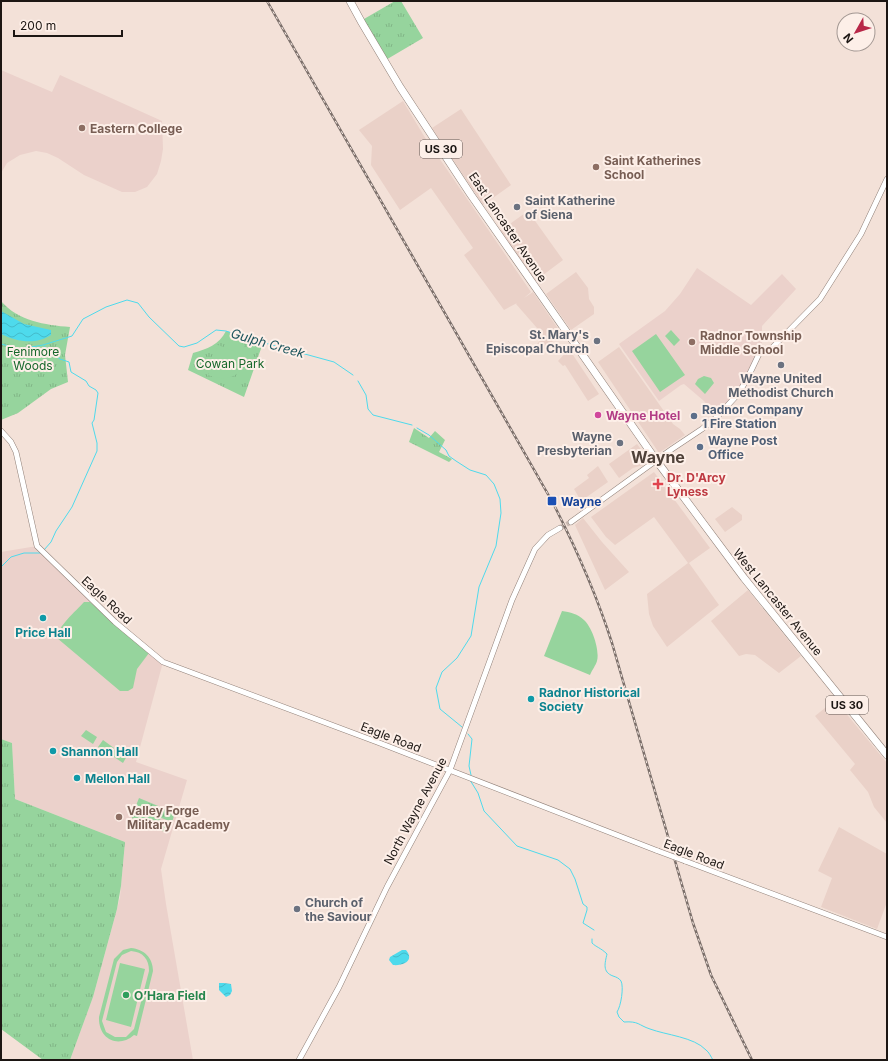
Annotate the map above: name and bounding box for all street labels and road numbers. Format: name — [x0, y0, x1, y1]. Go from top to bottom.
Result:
road number: US 30 — [420, 140, 462, 158]
street label: East Lancaster Avenue — [466, 169, 550, 285]
street label: West Lancaster Avenue — [730, 545, 826, 659]
street label: Eagle Road — [79, 573, 135, 627]
road number: US 30 — [826, 696, 868, 714]
street label: Eagle Road — [359, 719, 423, 755]
street label: North Wayne Avenue — [380, 755, 450, 867]
street label: Eagle Road — [662, 836, 726, 872]

